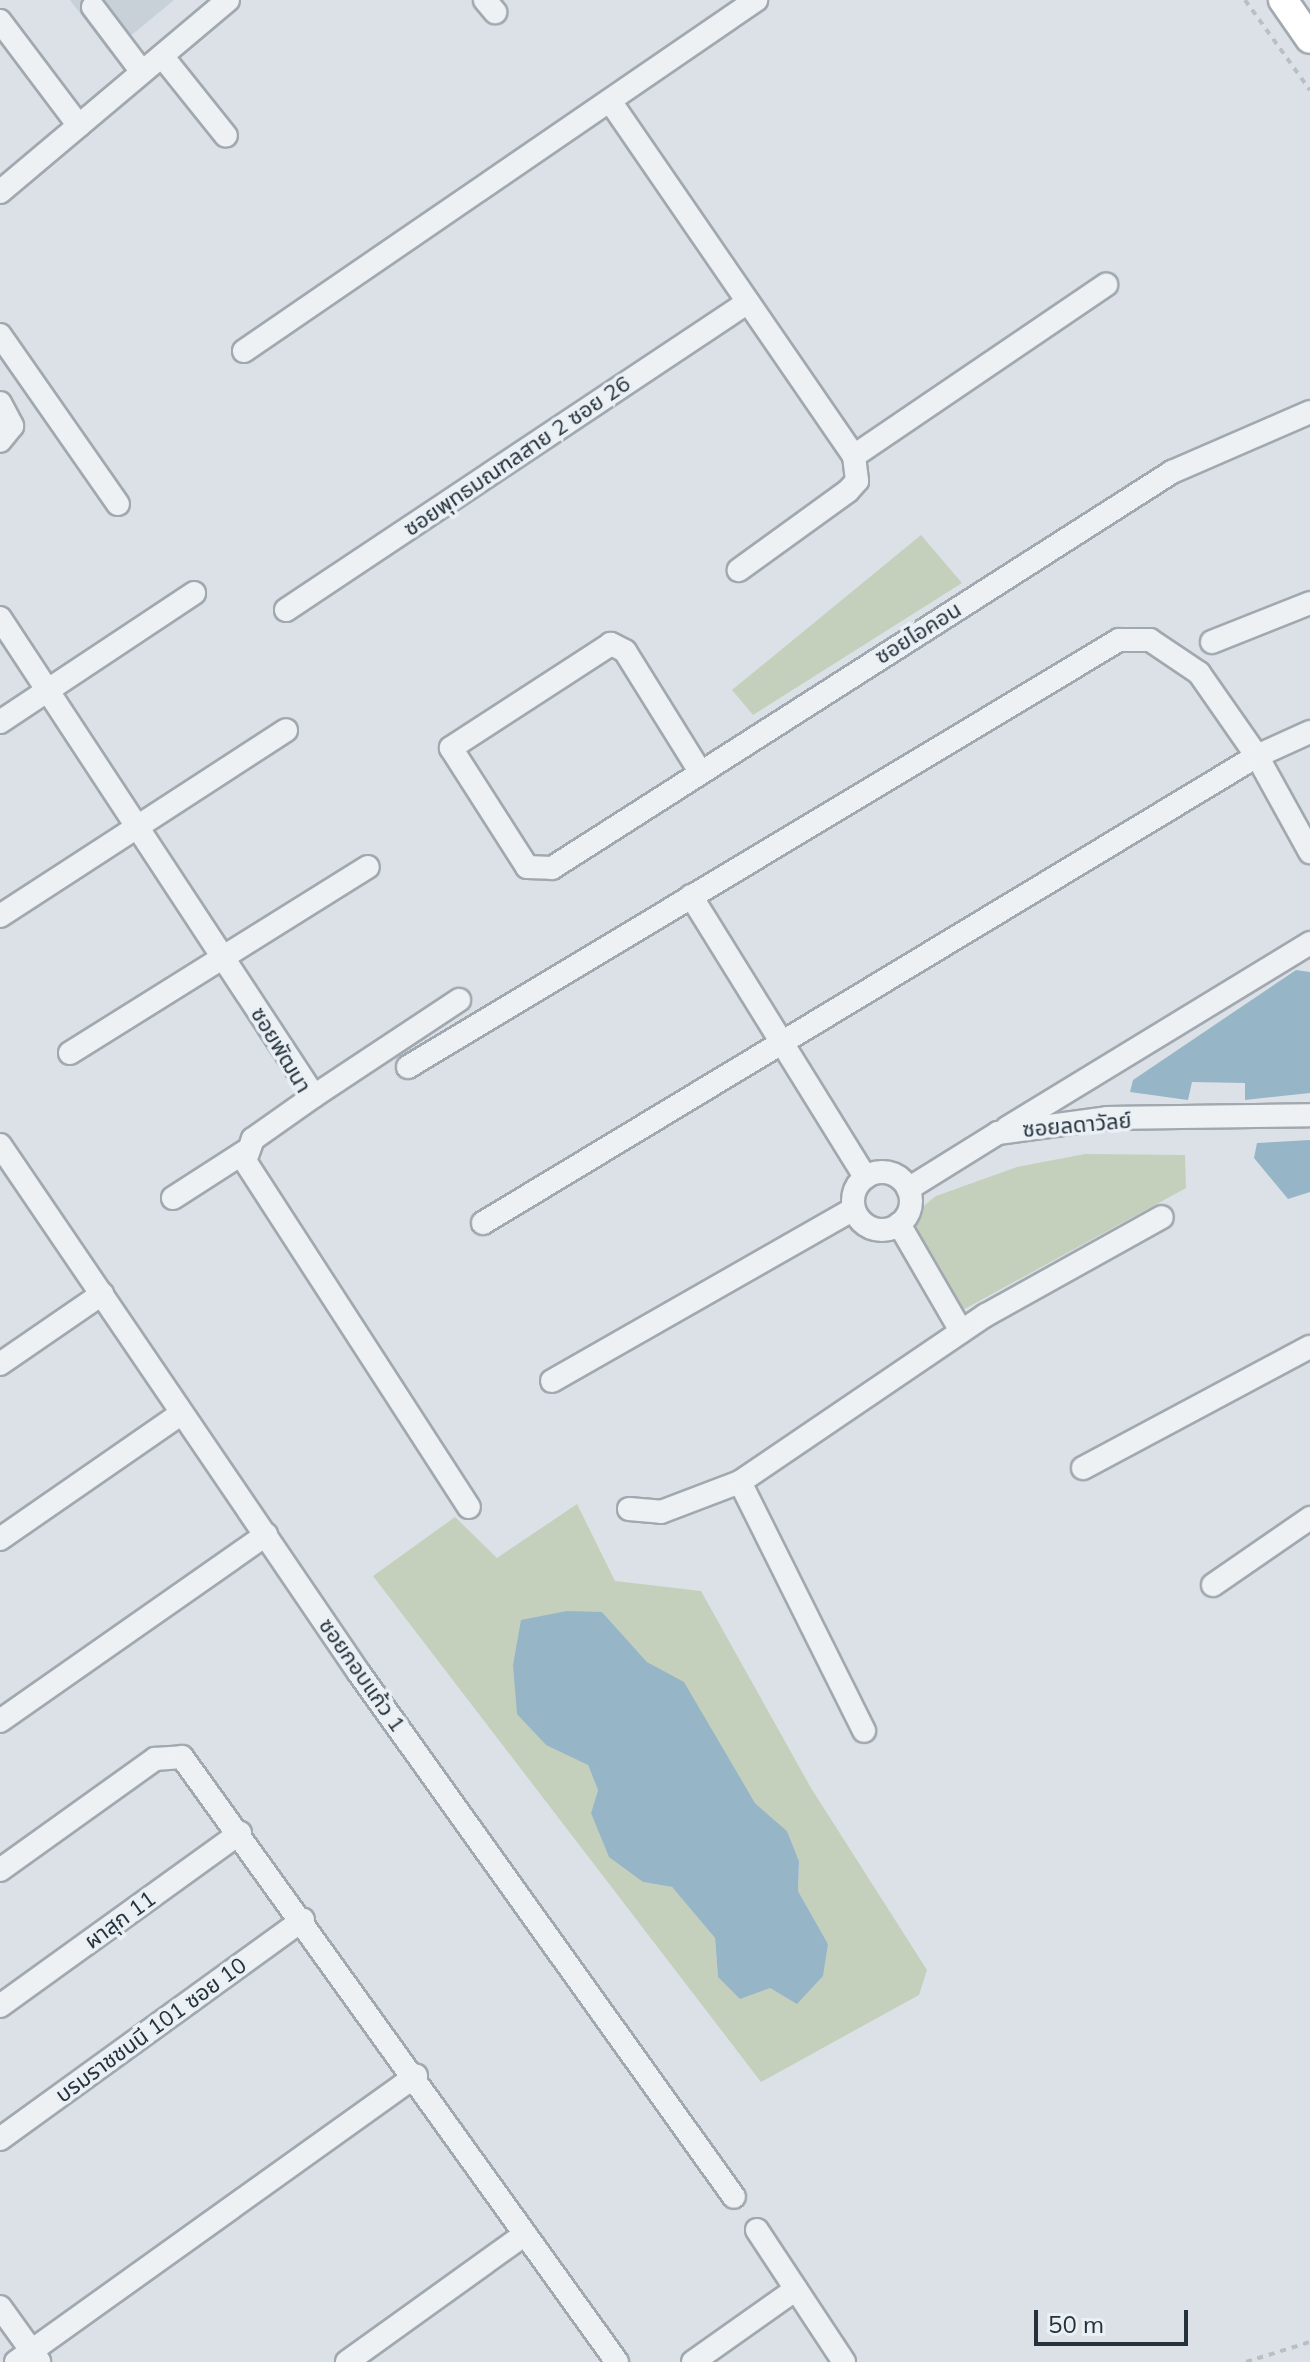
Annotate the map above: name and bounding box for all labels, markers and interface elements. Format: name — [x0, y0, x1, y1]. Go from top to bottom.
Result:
street label: ซอยพุทธมณฑลสาย 2 ซอย 26 — [399, 370, 635, 542]
street label: ซอยไอคอน — [870, 596, 966, 670]
street label: ซอยพัฒนา — [245, 1002, 317, 1098]
street label: ซอยลดาวัลย์ — [1021, 1107, 1133, 1143]
street label: ซอยกอบแก้ว 1 — [313, 1613, 411, 1737]
street label: ผาสุก 11 — [79, 1885, 161, 1955]
street label: บรมราชชนนี 101 ซอย 10 — [50, 1952, 252, 2108]
scale bar — [1038, 2294, 1192, 2344]
text: 50 m — [1048, 2309, 1104, 2339]

